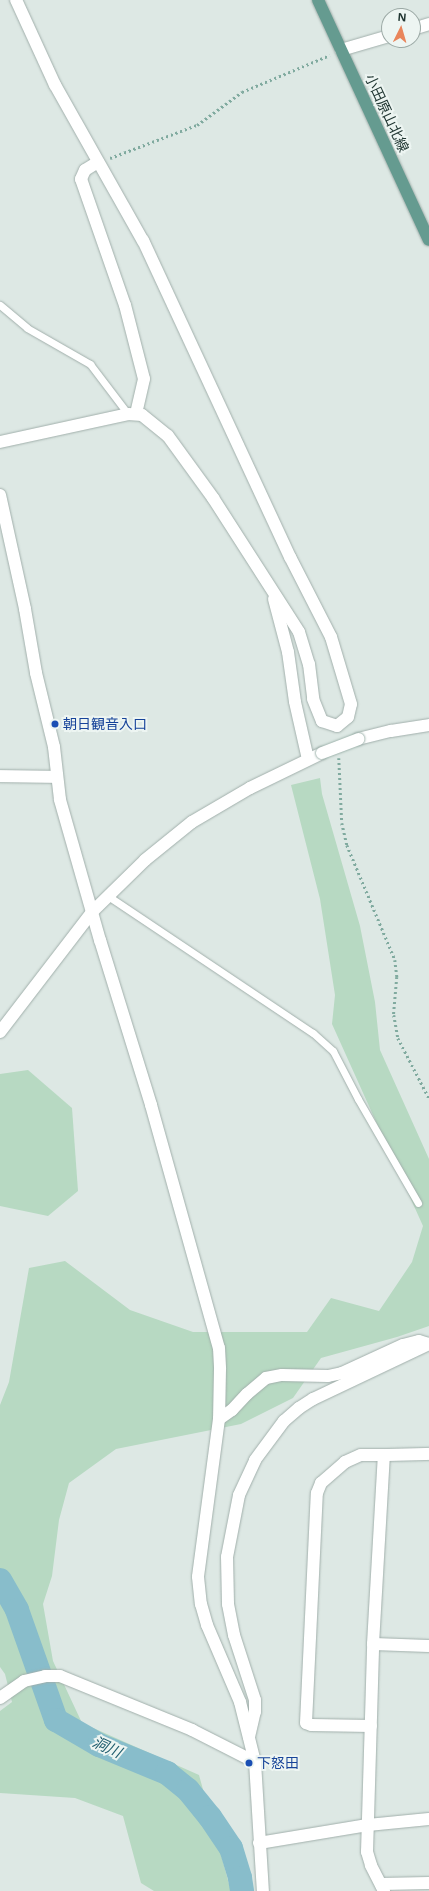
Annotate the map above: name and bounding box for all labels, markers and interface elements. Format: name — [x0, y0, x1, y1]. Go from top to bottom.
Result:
north arrow — [381, 8, 421, 48]
text: N — [397, 9, 407, 24]
street label: 小田原山北線 — [362, 71, 412, 155]
place label: 朝日観音入口 — [63, 716, 147, 732]
marker: 朝日観音入口 — [50, 719, 60, 729]
water label: 洞川 — [90, 1733, 124, 1761]
place label: 下怒田 — [257, 1755, 299, 1771]
marker: 下怒田 — [244, 1758, 254, 1768]

